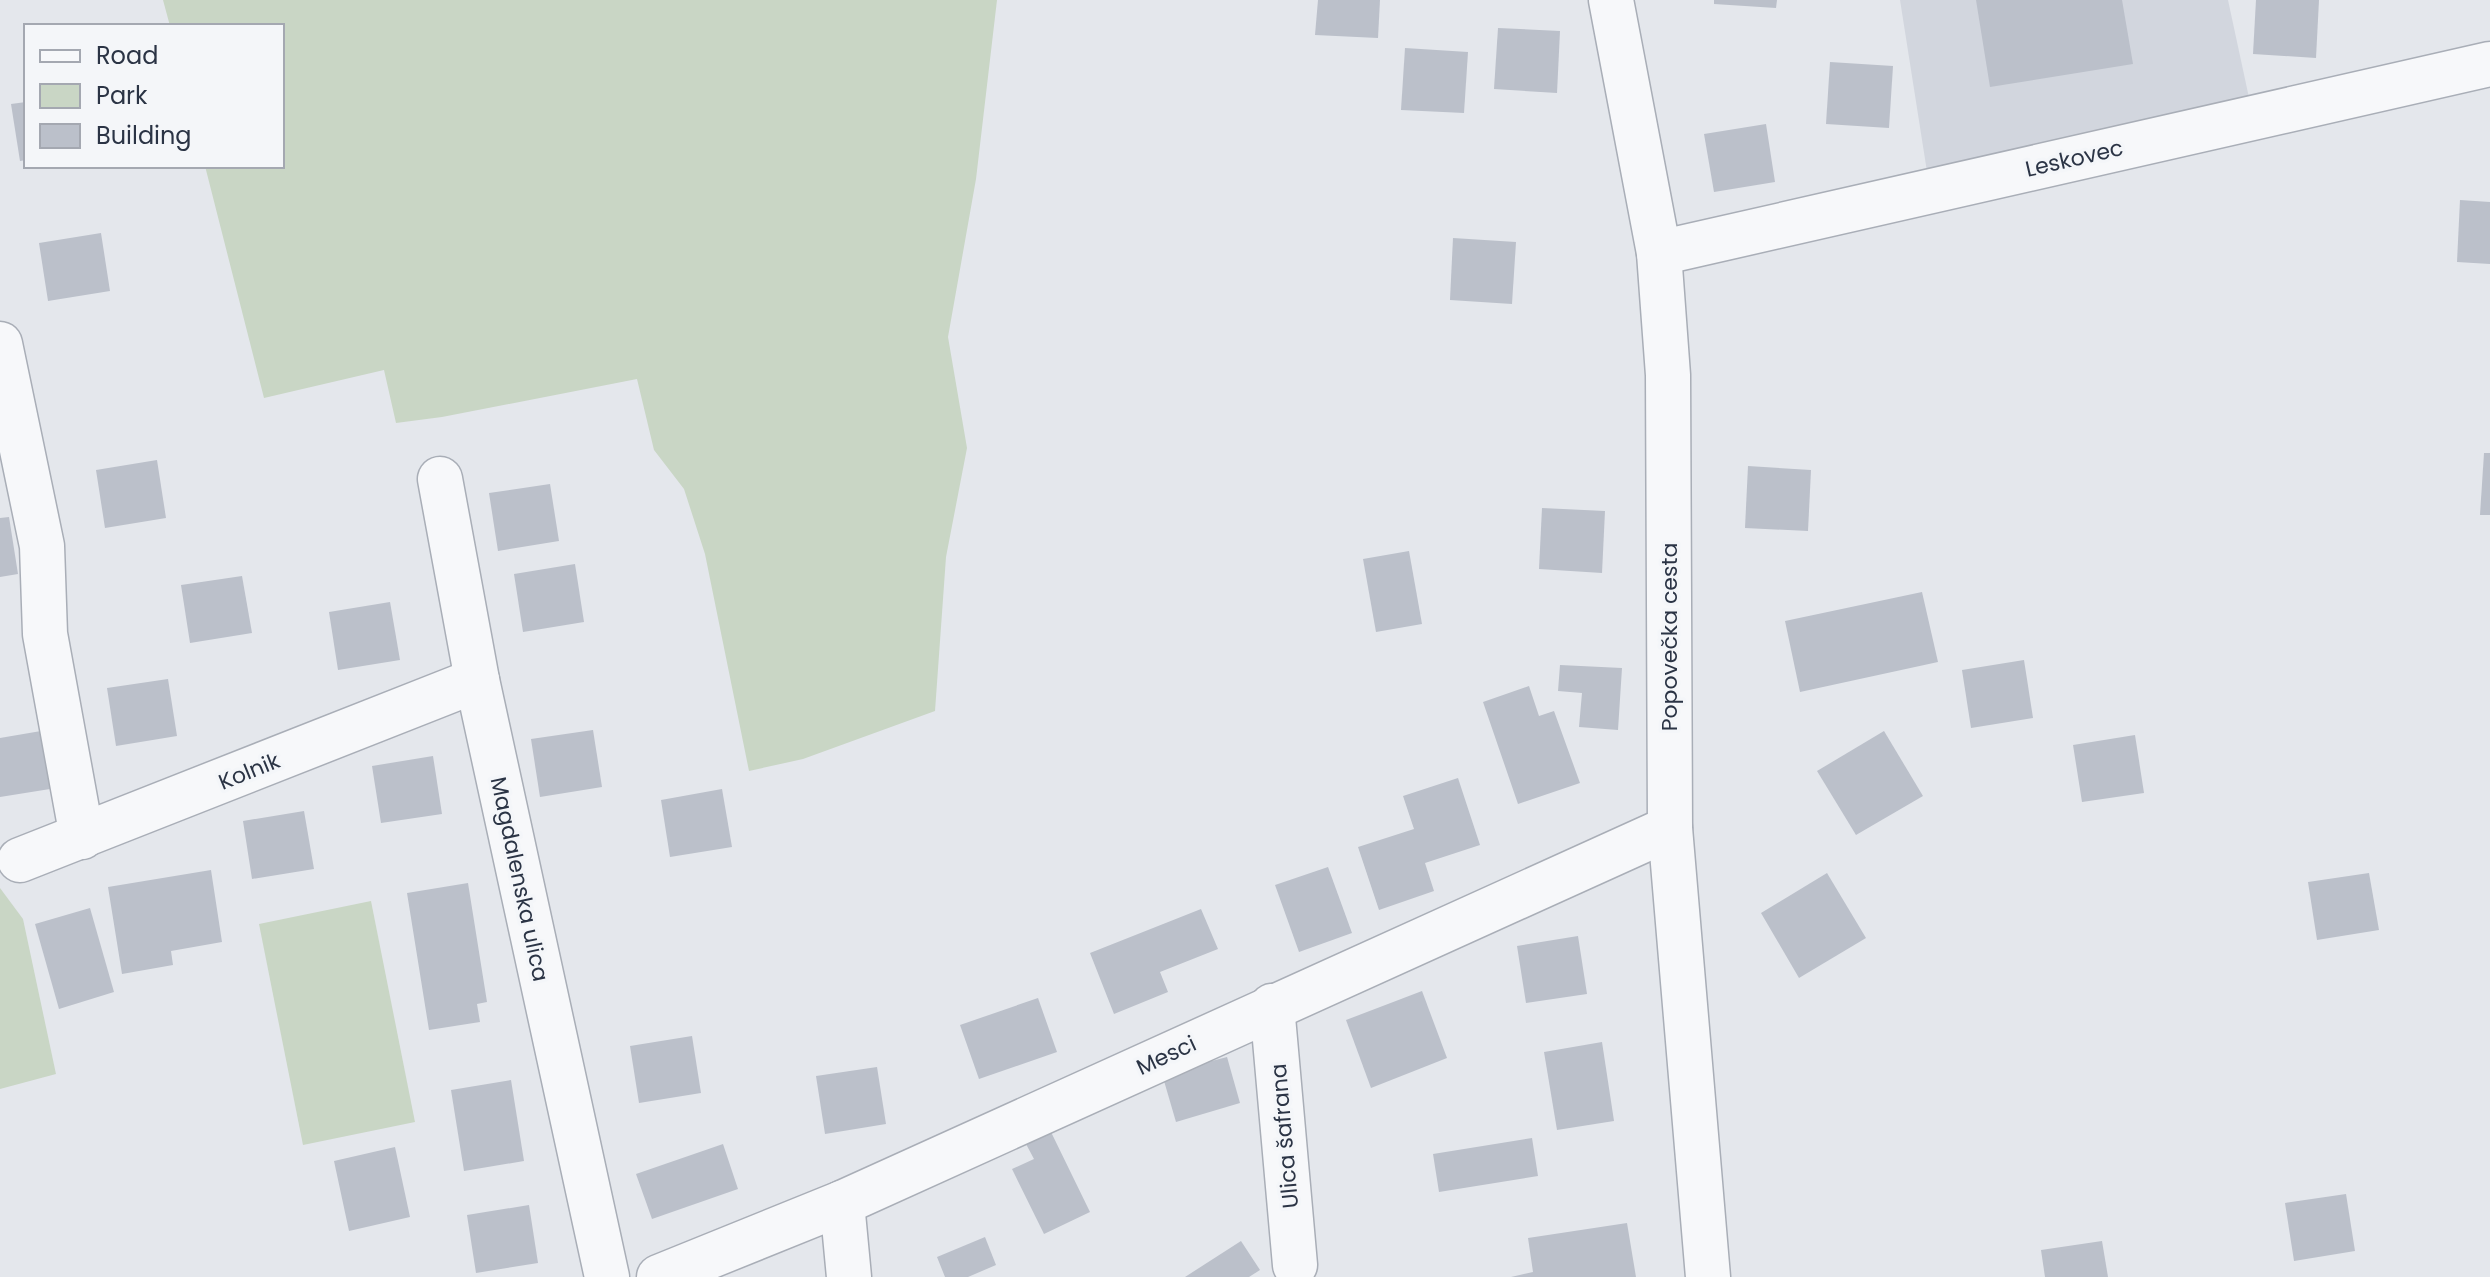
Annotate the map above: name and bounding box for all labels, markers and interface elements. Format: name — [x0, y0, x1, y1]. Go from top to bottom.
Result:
legend — [24, 24, 284, 168]
text: Road — [96, 39, 158, 72]
text: Park — [96, 79, 148, 112]
text: Building — [96, 119, 192, 152]
street label: Leskovec — [2022, 132, 2126, 185]
street label: Popovečka cesta — [1654, 543, 1685, 731]
street label: Kolnik — [214, 745, 285, 798]
street label: Magdalenska ulica — [483, 774, 556, 984]
street label: Mesci — [1131, 1028, 1201, 1083]
street label: Ulica šafrana — [1263, 1062, 1306, 1210]

